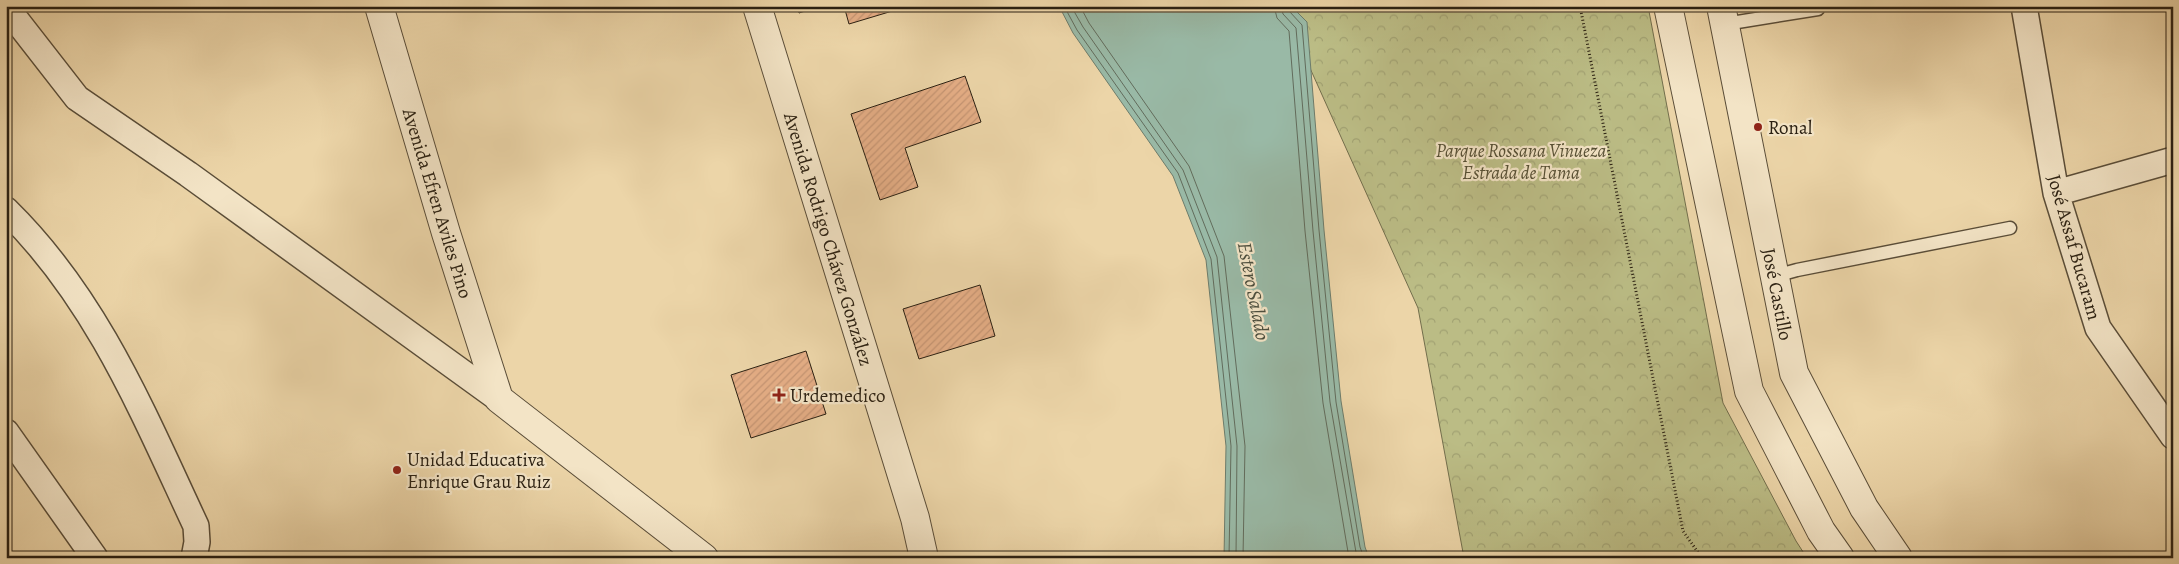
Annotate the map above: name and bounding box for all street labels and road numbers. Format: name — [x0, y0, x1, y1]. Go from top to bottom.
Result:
street label: Avenida Efren Aviles Pino — [395, 104, 478, 302]
street label: Avenida Rodrigo Chávez González — [777, 109, 879, 369]
street label: José Assaf Bucaram — [2041, 172, 2107, 323]
street label: José Castillo — [1755, 246, 1799, 343]

